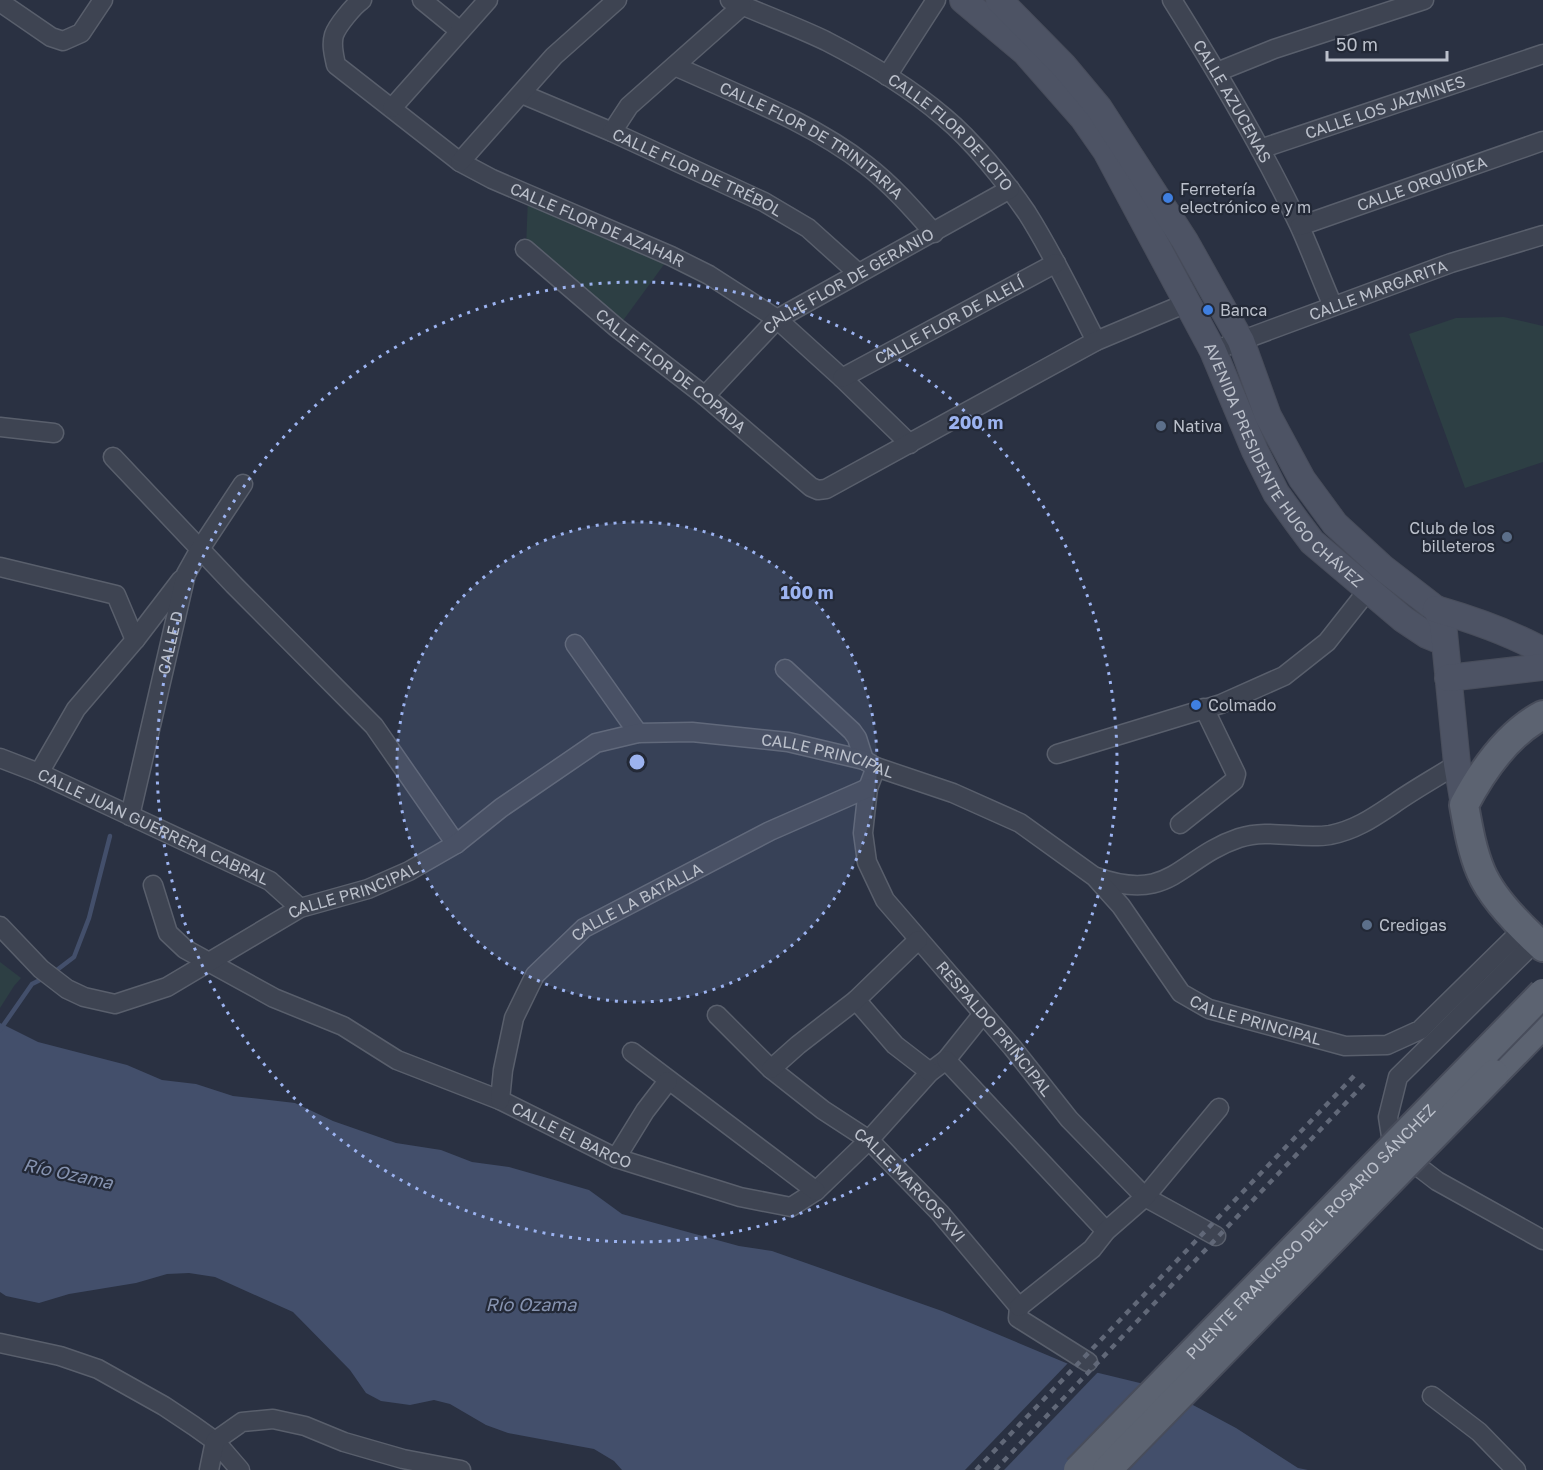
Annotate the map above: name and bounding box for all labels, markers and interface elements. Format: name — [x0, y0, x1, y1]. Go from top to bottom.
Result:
scale bar — [1327, 24, 1447, 62]
text: 50 m — [1336, 33, 1378, 55]
street label: CALLE AZUCENAS — [1189, 36, 1276, 166]
street label: CALLE FLOR DE LOTO — [884, 69, 1017, 195]
street label: CALLE LOS JAZMINES — [1302, 71, 1468, 143]
street label: CALLE FLOR DE TRINITARIA — [717, 77, 908, 203]
street label: CALLE FLOR DE TRÉBOL — [609, 124, 786, 221]
street label: CALLE ORQUÍDEA — [1354, 151, 1490, 215]
street label: CALLE FLOR DE AZAHAR — [507, 178, 688, 271]
place label: Ferretería electrónico e y m — [1180, 179, 1311, 217]
marker: Ferretería electrónico e y m — [1161, 191, 1175, 205]
street label: CALLE FLOR DE GERANIO — [758, 224, 937, 338]
street label: CALLE MARGARITA — [1306, 255, 1450, 325]
street label: CALLE FLOR DE ALELÍ — [871, 271, 1029, 369]
place label: Banca — [1220, 300, 1267, 320]
marker: Banca — [1201, 303, 1215, 317]
street label: CALLE FLOR DE COPADA — [592, 304, 751, 437]
street label: AVENIDA PRESIDENTE HUGO CHÁVEZ — [1200, 339, 1368, 591]
text: 200 m — [949, 411, 1003, 433]
place label: Nativa — [1173, 416, 1222, 436]
marker: Nativa — [1154, 419, 1168, 433]
place label: Club de los billeteros — [1409, 518, 1495, 556]
marker: Club de los billeteros — [1500, 530, 1514, 544]
text: 100 m — [781, 581, 833, 603]
street label: CALLE D — [153, 609, 187, 676]
place label: Colmado — [1208, 695, 1276, 715]
marker: Colmado — [1189, 698, 1203, 712]
street label: CALLE PRINCIPAL — [760, 729, 896, 782]
centre of rings — [627, 752, 647, 772]
street label: CALLE JUAN GUERRERA CABRAL — [34, 764, 272, 889]
street label: CALLE PRINCIPAL — [284, 858, 422, 923]
street label: CALLE LA BATALLA — [567, 858, 706, 945]
place label: Credigas — [1379, 915, 1447, 935]
marker: Credigas — [1360, 918, 1374, 932]
street label: RESPALDO PRINCIPAL — [932, 957, 1057, 1100]
street label: CALLE PRINCIPAL — [1186, 990, 1324, 1049]
street label: CALLE EL BARCO — [508, 1098, 634, 1172]
street label: PUENTE FRANCISCO DEL ROSARIO SÁNCHEZ — [1181, 1100, 1439, 1363]
street label: CALLE MARCOS XVI — [850, 1123, 970, 1246]
water label: Río Ozama — [21, 1153, 116, 1193]
water label: Río Ozama — [486, 1293, 577, 1315]

